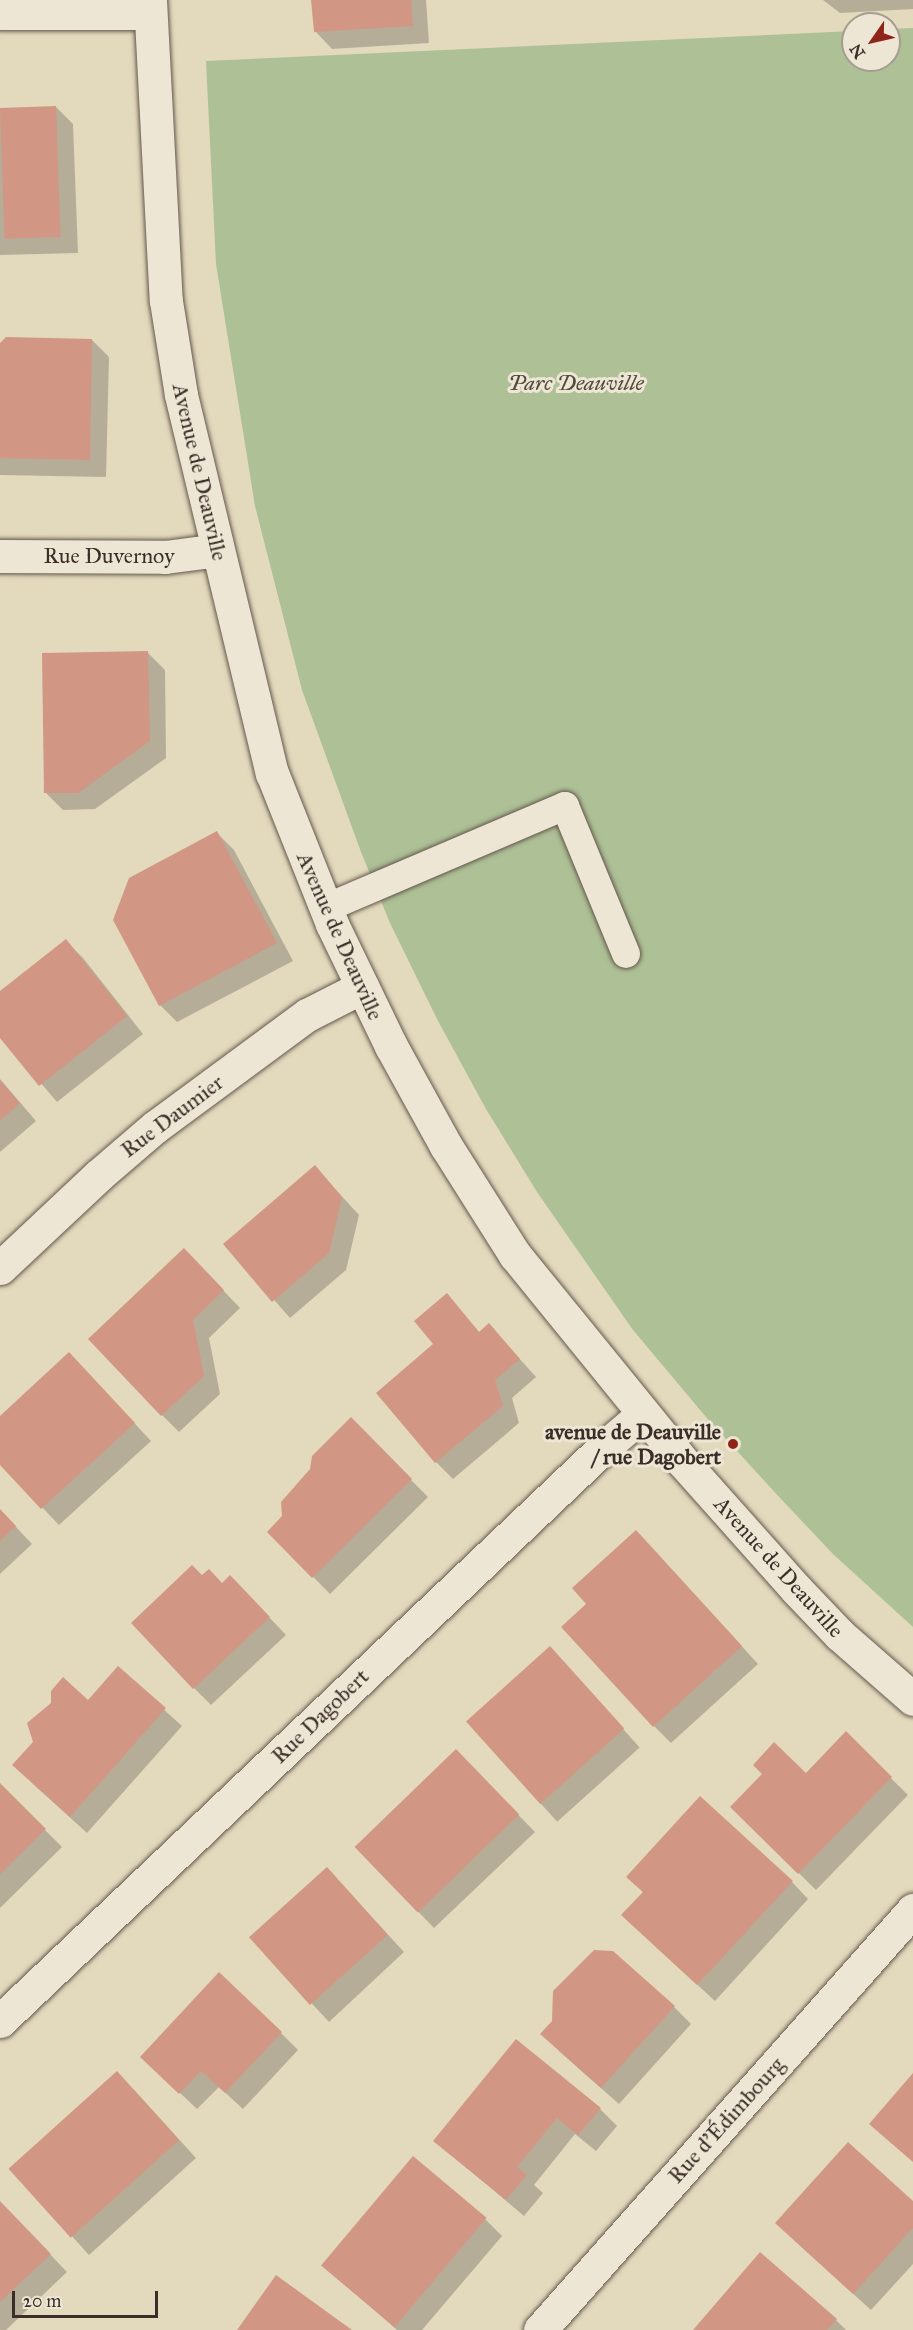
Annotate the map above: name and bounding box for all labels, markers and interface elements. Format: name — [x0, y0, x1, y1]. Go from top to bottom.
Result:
north arrow — [841, 12, 901, 72]
text: N — [846, 40, 869, 62]
park label: Parc Deauville — [508, 370, 644, 396]
street label: Avenue de Deauville — [167, 381, 233, 563]
street label: Rue Duvernoy — [44, 543, 174, 569]
street label: Avenue de Deauville — [291, 848, 389, 1024]
street label: Rue Daumier — [116, 1069, 228, 1163]
place label: avenue de Deauville / rue Dagobert — [545, 1418, 721, 1470]
marker: avenue de Deauville / rue Dagobert — [726, 1437, 740, 1451]
street label: Avenue de Deauville — [709, 1491, 849, 1643]
street label: Rue Dagobert — [266, 1663, 374, 1769]
street label: Rue d'Édimbourg — [662, 2051, 790, 2189]
scale bar — [15, 2279, 160, 2317]
text: 20 m — [23, 2290, 61, 2312]

